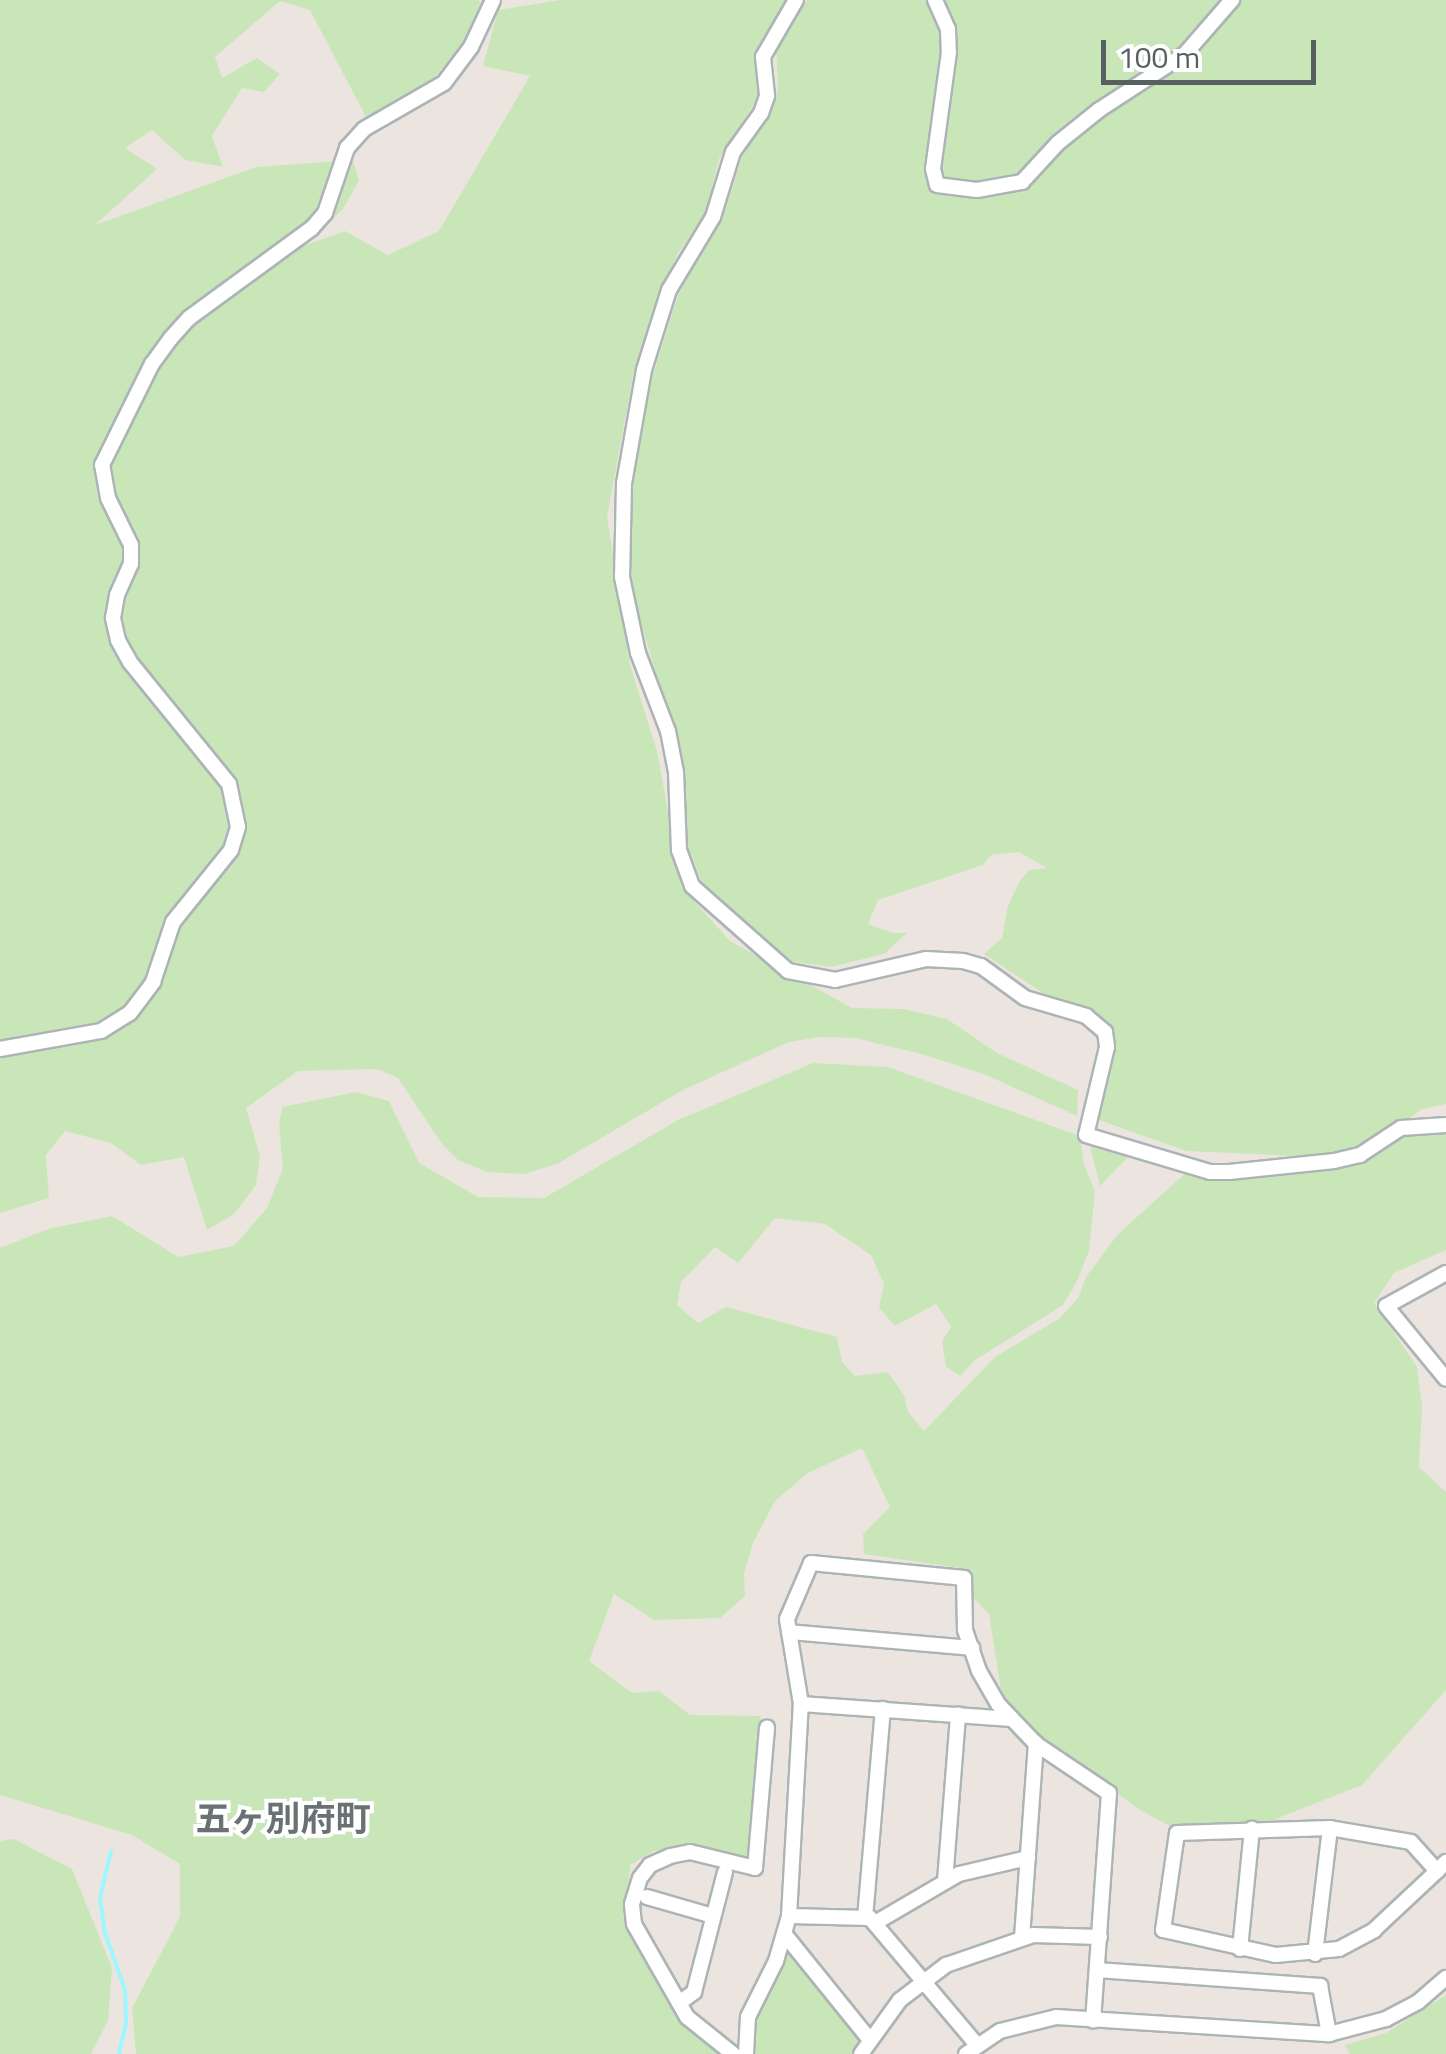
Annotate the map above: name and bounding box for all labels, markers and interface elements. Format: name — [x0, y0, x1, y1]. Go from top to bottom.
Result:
scale bar — [1106, 20, 1321, 82]
text: 100 m — [1118, 34, 1200, 80]
district label: 五ヶ別府町 — [196, 1797, 370, 1839]

